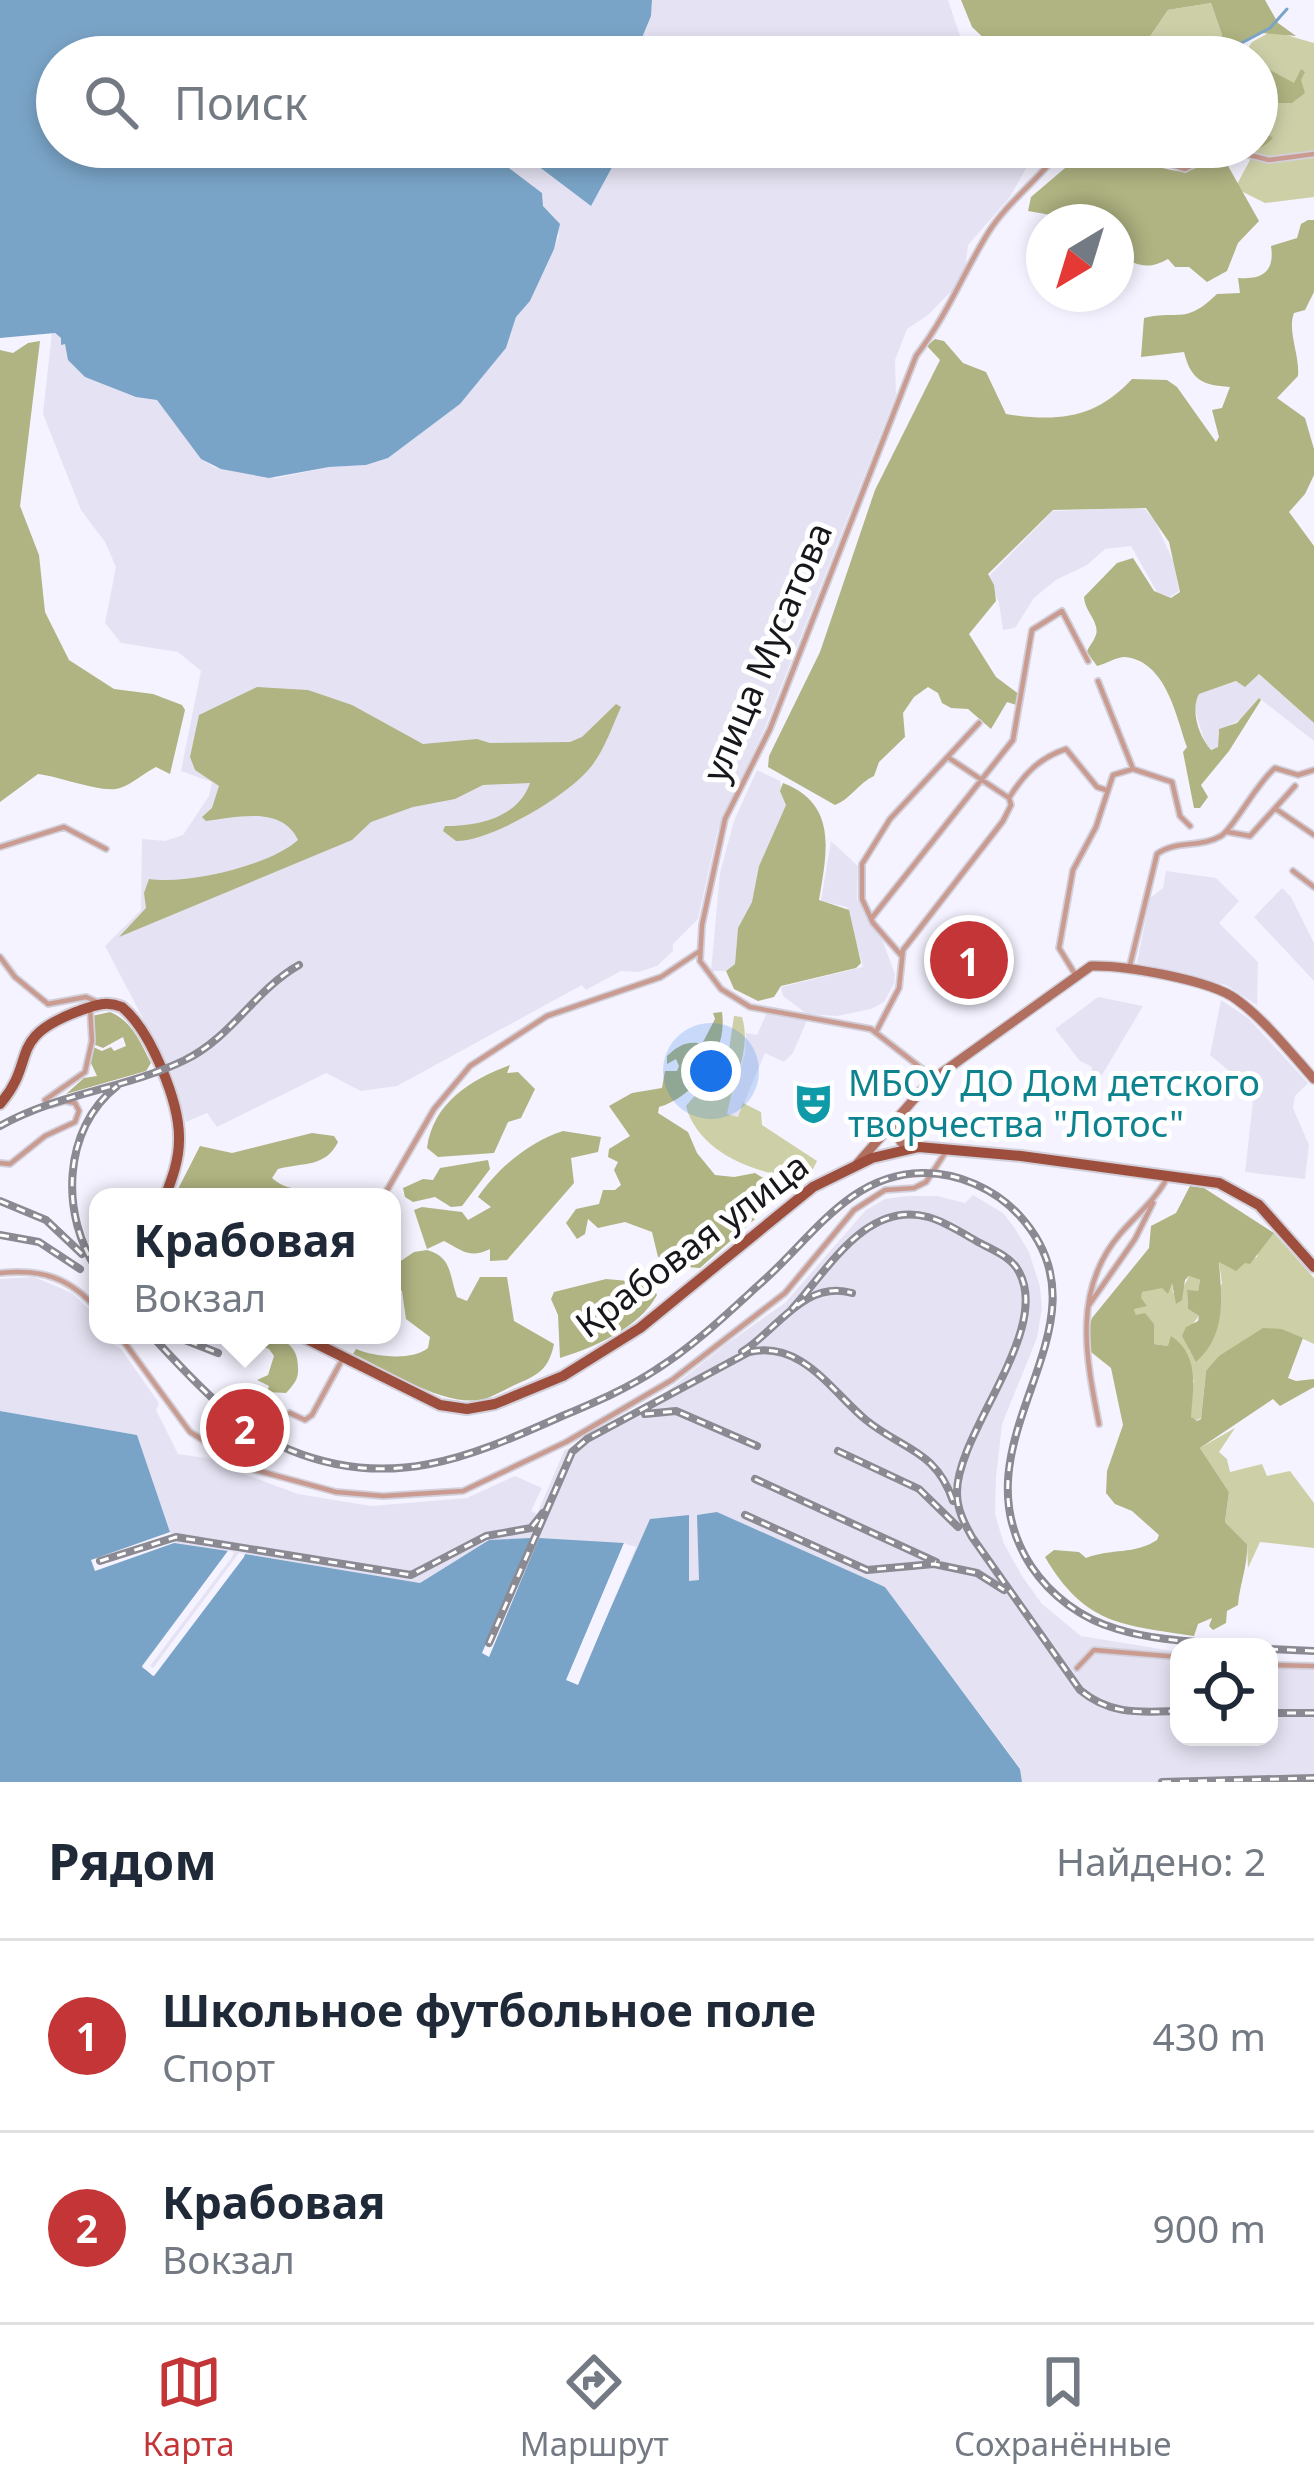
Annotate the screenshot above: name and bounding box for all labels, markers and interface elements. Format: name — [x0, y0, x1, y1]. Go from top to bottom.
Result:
search box — [36, 36, 1278, 168]
icon: search — [78, 69, 144, 135]
text: Поиск — [174, 72, 308, 133]
north arrow — [1026, 204, 1134, 312]
street label: улица Мусатова — [690, 515, 843, 789]
pin: 1 — [930, 915, 1008, 1005]
your location — [681, 1041, 741, 1101]
place label: МБОУ ДО Дом детского творчества "Лотос" — [848, 1058, 1260, 1148]
theatre icon: МБОУ ДО Дом детского творчества "Лотос" — [791, 1081, 837, 1127]
street label: Крабовая улица — [565, 1141, 818, 1348]
popup — [89, 1188, 401, 1344]
text: Крабовая — [133, 1209, 357, 1270]
text: Вокзал — [133, 1270, 266, 1323]
pin: 2 — [206, 1383, 284, 1473]
map controls — [1170, 1638, 1278, 1746]
button: locate — [1170, 1638, 1278, 1746]
text: Рядом — [48, 1825, 217, 1895]
text: Найдено: 2 — [1056, 1834, 1266, 1887]
text: Школьное футбольное поле — [162, 1979, 816, 2040]
text: 1 — [76, 2009, 98, 2062]
text: 430 m — [1152, 2009, 1266, 2062]
text: Спорт — [162, 2040, 275, 2093]
text: Крабовая — [162, 2171, 385, 2232]
text: 2 — [76, 2201, 98, 2254]
text: 900 m — [1152, 2201, 1266, 2254]
text: Вокзал — [162, 2232, 295, 2285]
tab: Карта — [143, 2349, 235, 2466]
tab: Маршрут — [520, 2349, 669, 2466]
tab: Сохранённые — [954, 2349, 1171, 2466]

